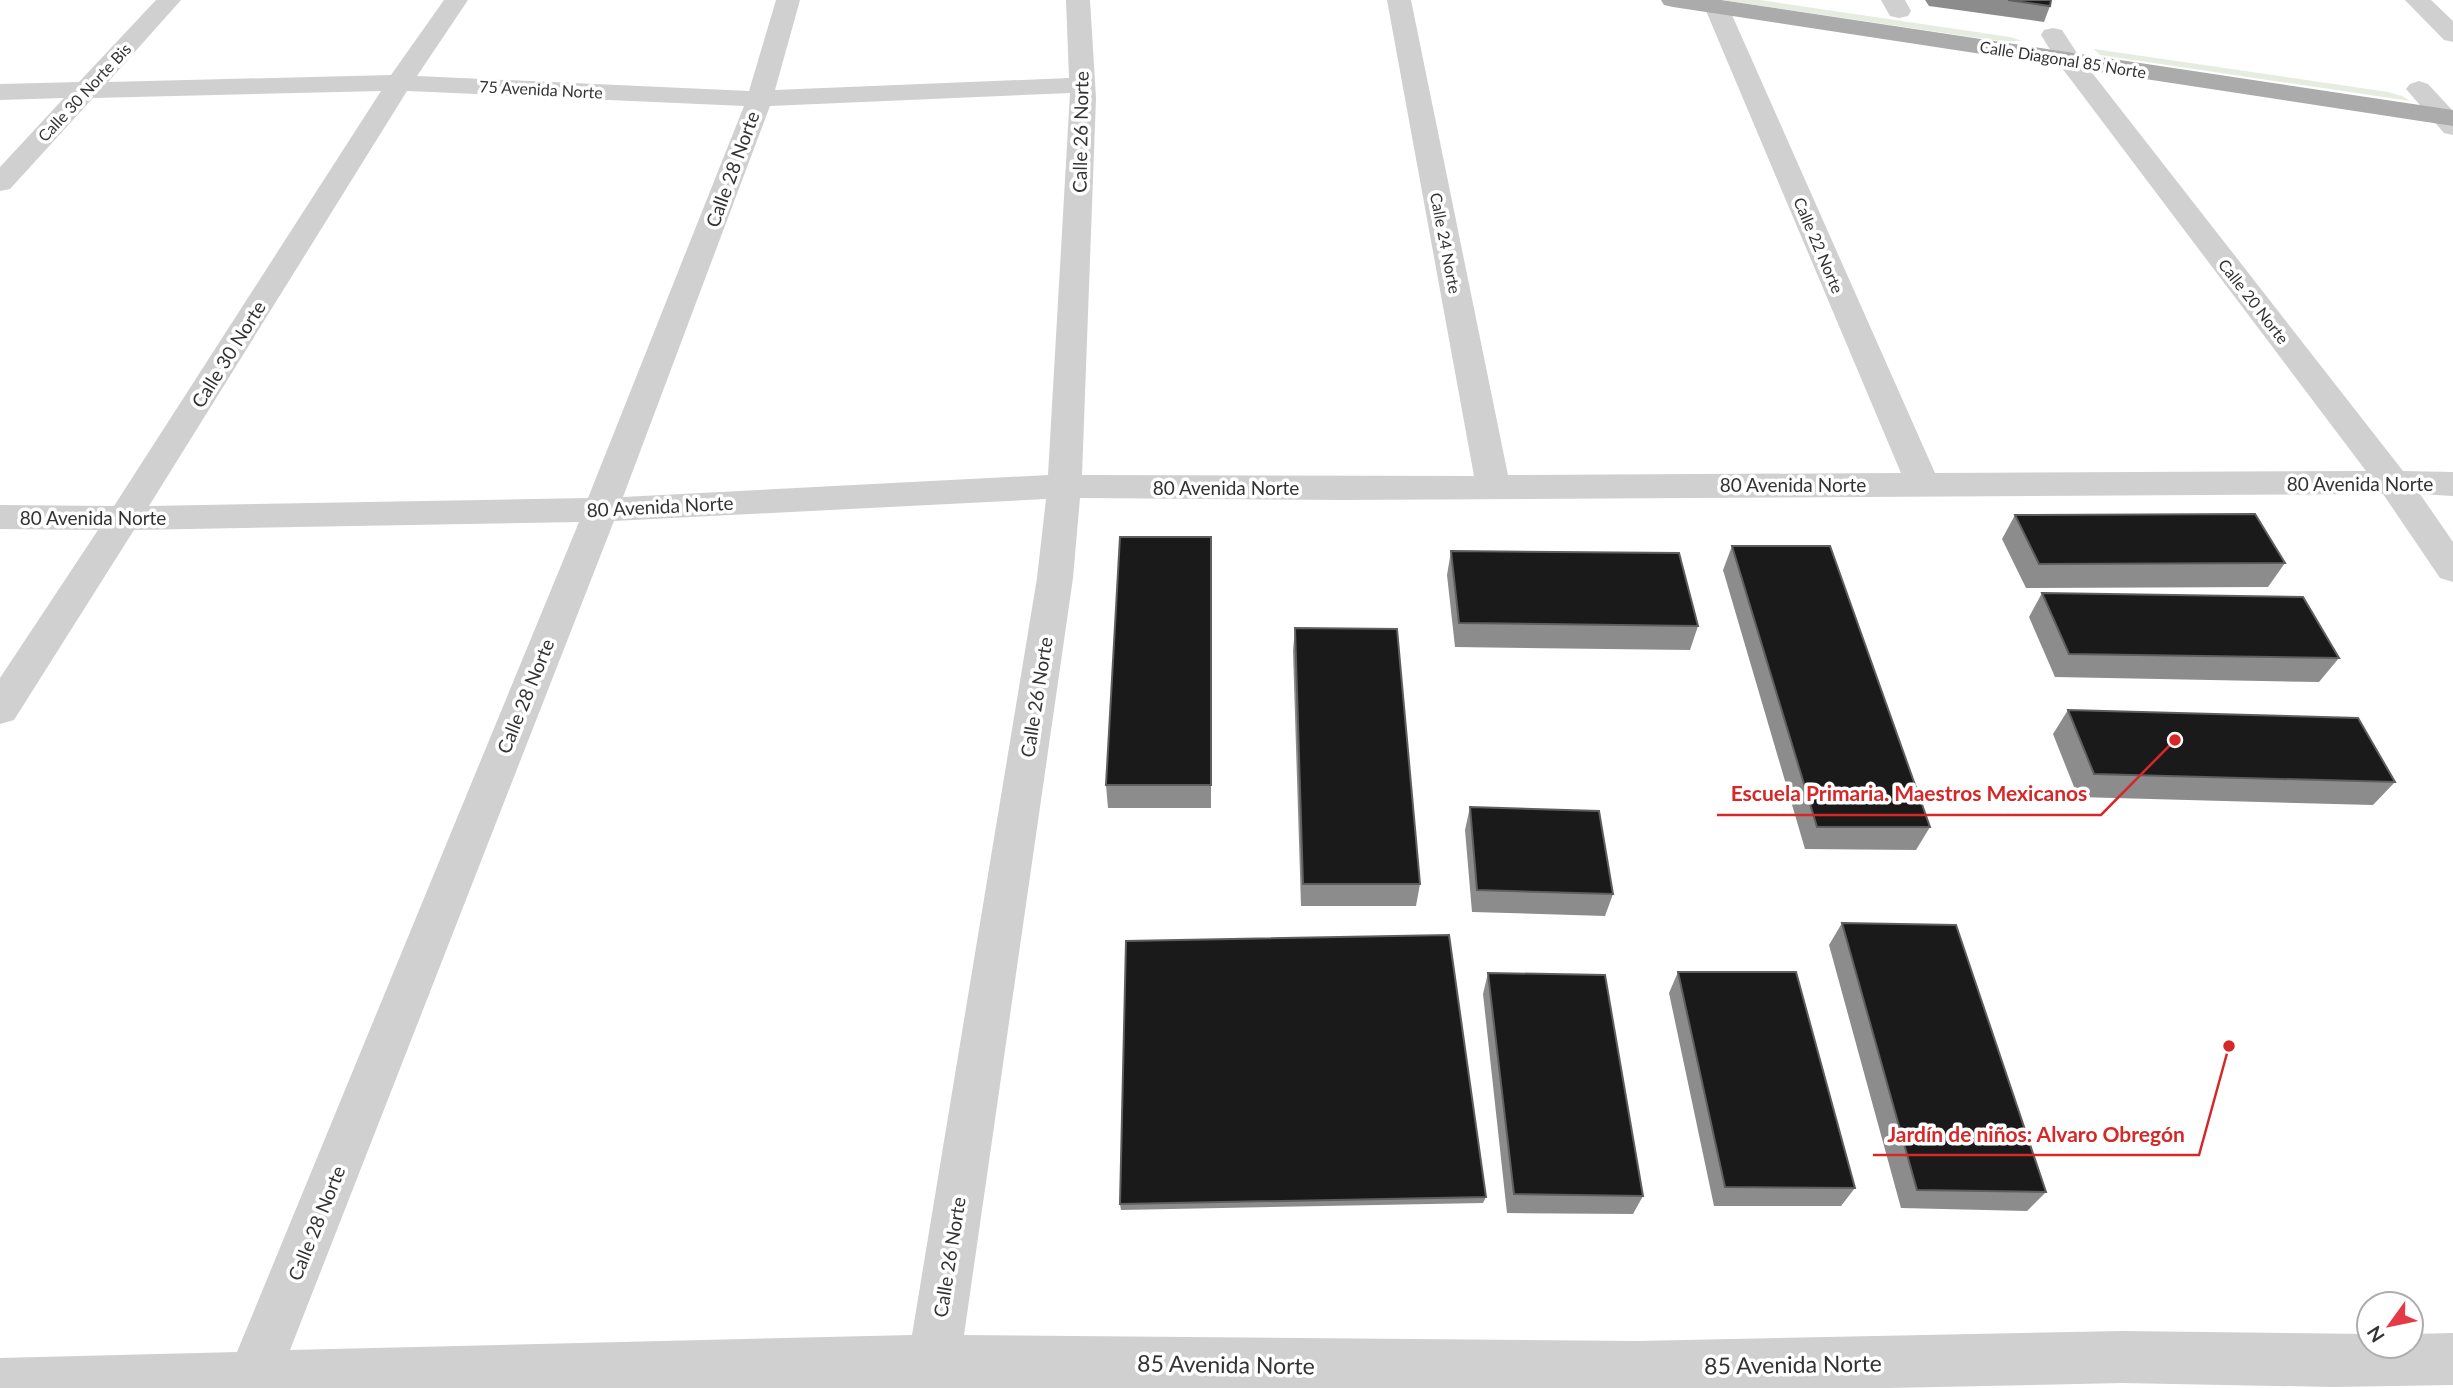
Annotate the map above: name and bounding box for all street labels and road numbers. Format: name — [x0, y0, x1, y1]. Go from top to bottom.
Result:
street label: Calle Diagonal 85 Norte — [1978, 36, 2148, 82]
street label: Calle 30 Norte Bis — [34, 39, 134, 145]
street label: Calle 26 Norte — [1067, 71, 1093, 193]
street label: 75 Avenida Norte — [479, 76, 603, 102]
street label: Calle 28 Norte — [700, 108, 764, 230]
street label: Calle 24 Norte — [1427, 191, 1465, 295]
street label: Calle 22 Norte — [1790, 194, 1848, 296]
street label: Calle 20 Norte — [2215, 255, 2293, 347]
street label: Calle 30 Norte — [186, 296, 270, 412]
street label: 80 Avenida Norte — [2287, 472, 2433, 495]
street label: 80 Avenida Norte — [1720, 473, 1866, 496]
street label: 80 Avenida Norte — [1153, 476, 1299, 499]
street label: 80 Avenida Norte — [586, 491, 734, 521]
street label: 80 Avenida Norte — [20, 506, 166, 529]
street label: Calle 28 Norte — [492, 635, 558, 757]
street label: Calle 26 Norte — [1015, 635, 1057, 759]
street label: Calle 28 Norte — [283, 1162, 349, 1284]
street label: Calle 26 Norte — [928, 1195, 970, 1319]
street label: 85 Avenida Norte — [1137, 1348, 1315, 1380]
street label: 85 Avenida Norte — [1704, 1348, 1882, 1380]

